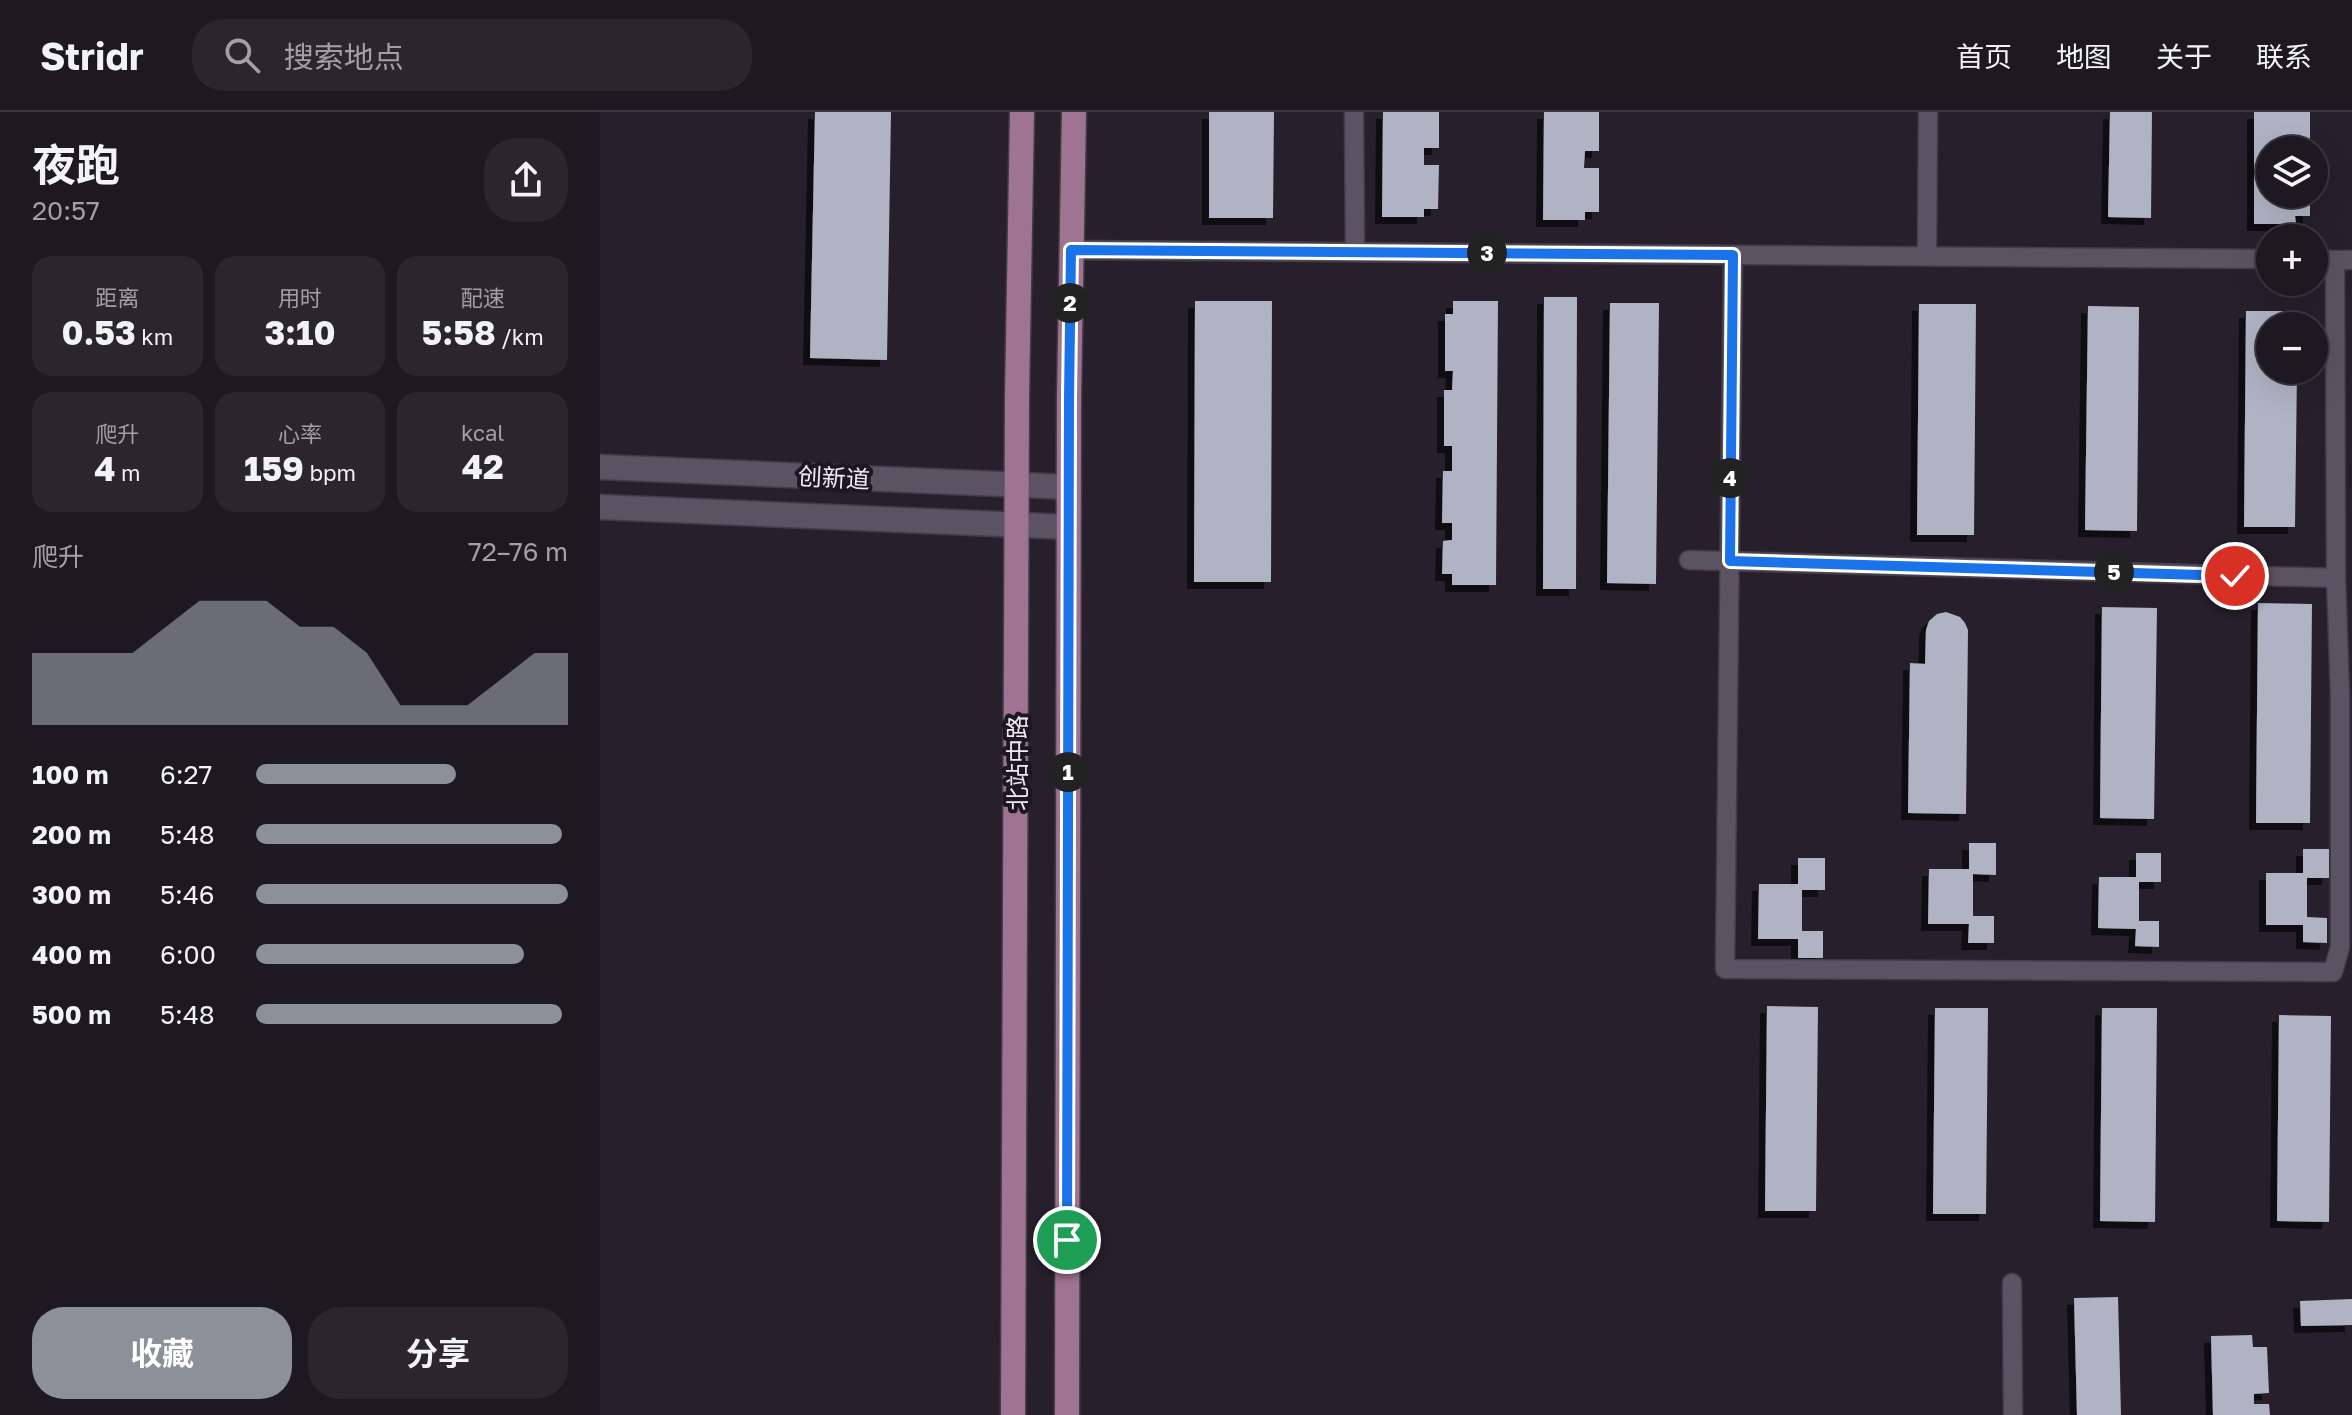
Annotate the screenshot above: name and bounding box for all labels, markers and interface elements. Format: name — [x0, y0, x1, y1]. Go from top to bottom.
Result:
search box — [192, 19, 752, 91]
text: Stridr — [40, 33, 144, 78]
icon: search — [220, 33, 264, 77]
text: 搜索地点 — [284, 39, 404, 75]
text: 首页 — [1956, 40, 2012, 73]
text: 地图 — [2056, 40, 2112, 73]
text: 关于 — [2156, 40, 2212, 73]
text: 联系 — [2256, 40, 2312, 73]
map controls — [2256, 136, 2328, 384]
button: layers — [2256, 136, 2328, 208]
text: 夜跑 — [32, 138, 120, 191]
button: share — [484, 138, 568, 222]
text: 20:57 — [32, 195, 100, 226]
button: + — [2256, 224, 2328, 296]
pin: 3 — [1467, 233, 1507, 273]
text: 3 — [1480, 239, 1494, 266]
pin: 2 — [1050, 283, 1090, 323]
text: 距离 — [95, 284, 139, 311]
text: 用时 — [278, 284, 322, 311]
text: 配速 — [461, 284, 505, 311]
text: 2 — [1063, 289, 1077, 316]
text: 0.53 — [61, 312, 136, 352]
text: 3:10 — [264, 312, 336, 352]
text: 5:58 — [422, 312, 496, 352]
button: − — [2256, 312, 2328, 384]
text: km — [136, 323, 173, 350]
text: /km — [496, 323, 544, 350]
text: kcal — [461, 419, 504, 446]
text: 爬升 — [95, 420, 139, 447]
text: 心率 — [278, 420, 322, 447]
text: 42 — [462, 446, 504, 486]
text: 4 — [94, 448, 115, 488]
text: 159 — [244, 448, 304, 488]
pin: 4 — [1710, 458, 1750, 498]
text: m — [115, 459, 140, 486]
text: bpm — [304, 459, 356, 486]
street label: 创新道 — [797, 461, 871, 493]
text: 4 — [1723, 464, 1737, 491]
text: 72–76 m — [468, 536, 568, 567]
text: 爬升 — [32, 541, 84, 572]
pin — [2201, 542, 2269, 610]
pin: 5 — [2094, 552, 2134, 592]
icon: check — [2213, 554, 2257, 598]
text: 5 — [2107, 558, 2121, 585]
street label: 北站中路 — [1002, 715, 1031, 811]
pin: 1 — [1048, 752, 1088, 792]
text: 1 — [1062, 758, 1074, 785]
text: 100 m — [32, 759, 108, 790]
text: 6:27 — [160, 759, 212, 790]
text: 200 m — [32, 819, 111, 850]
text: 5:48 — [160, 819, 215, 850]
text: 300 m — [32, 879, 111, 910]
text: 5:46 — [160, 879, 214, 910]
text: 400 m — [32, 939, 111, 970]
text: 6:00 — [160, 939, 216, 970]
text: 500 m — [32, 999, 111, 1030]
text: 5:48 — [160, 999, 215, 1030]
pin — [1033, 1206, 1101, 1274]
icon: arrive — [1045, 1218, 1089, 1262]
button: 收藏 — [32, 1307, 292, 1399]
button: 分享 — [308, 1307, 568, 1399]

